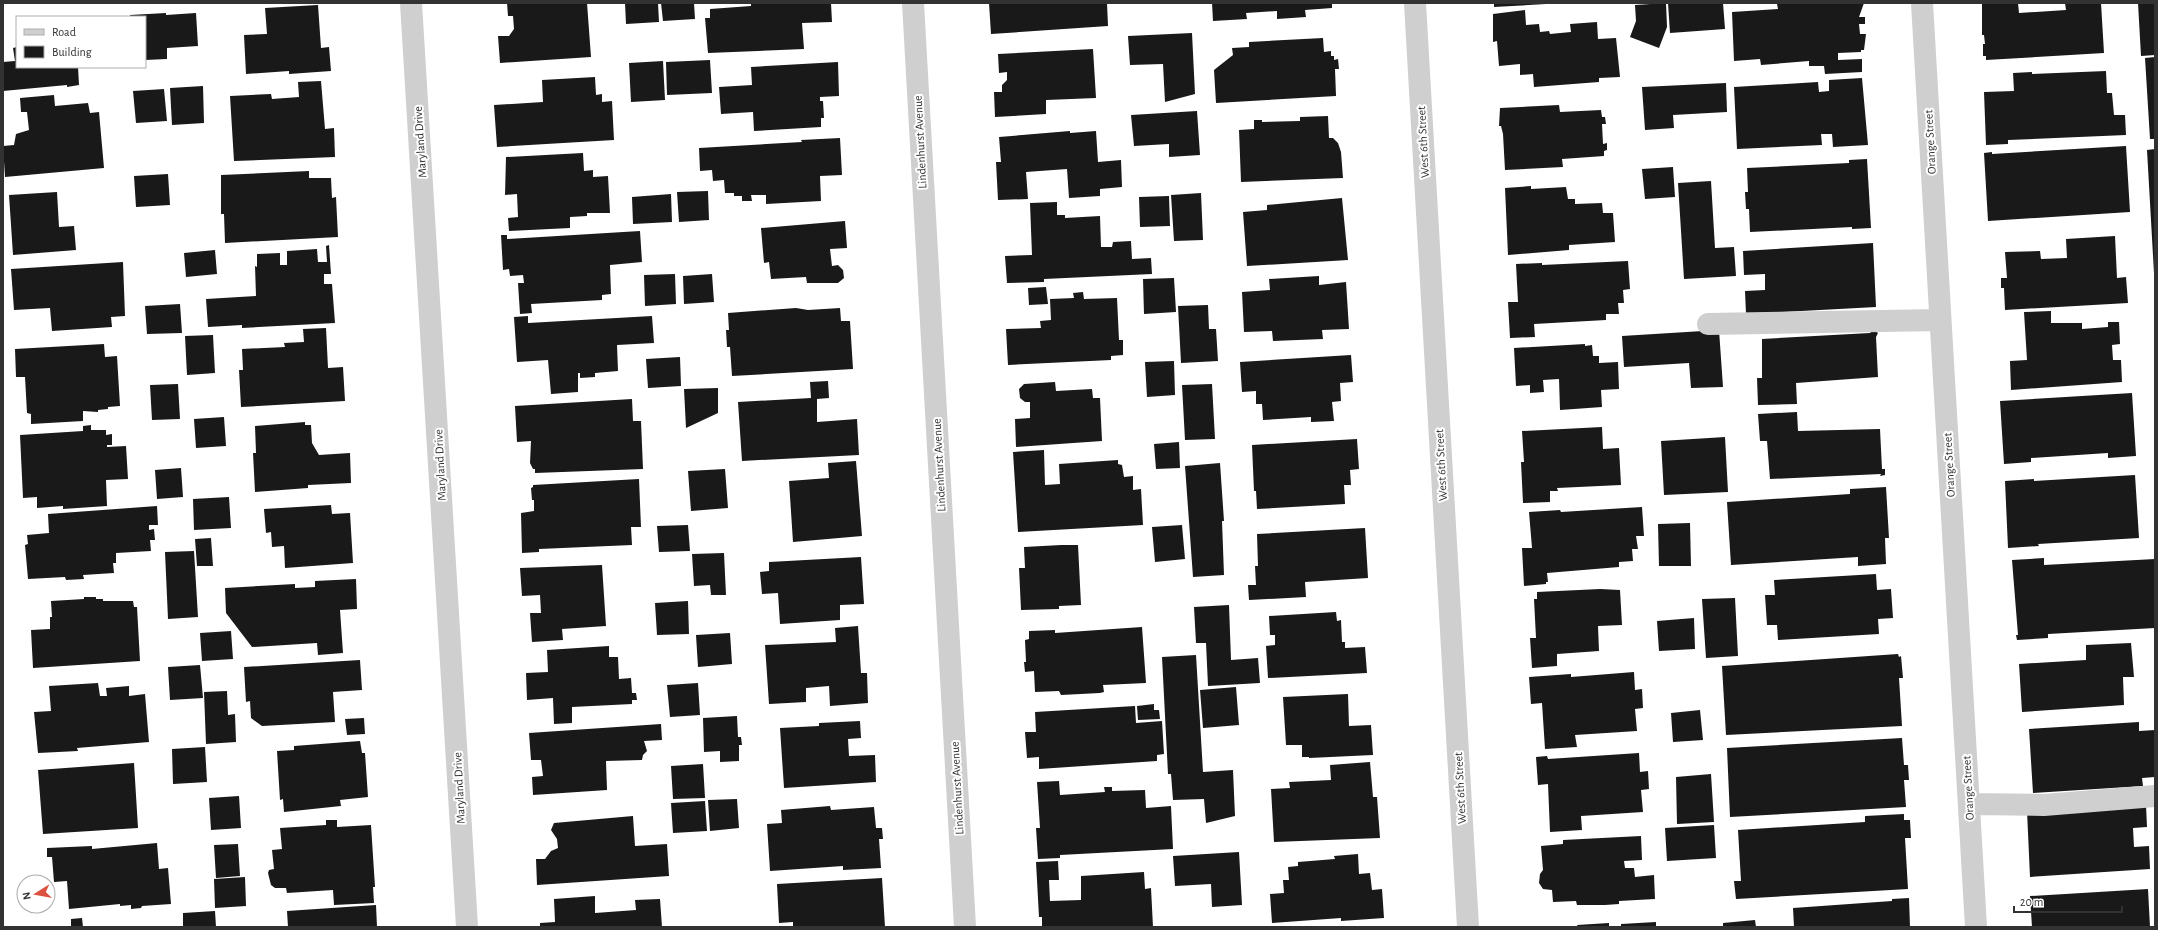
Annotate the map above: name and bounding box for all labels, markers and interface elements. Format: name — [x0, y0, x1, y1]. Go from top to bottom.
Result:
legend — [16, 16, 146, 68]
text: Road — [52, 26, 76, 38]
text: Building — [52, 46, 92, 58]
street label: Lindenhurst Avenue — [912, 95, 928, 189]
street label: Maryland Drive — [412, 106, 429, 178]
street label: West 6th Street — [1415, 106, 1431, 178]
street label: Orange Street — [1922, 109, 1938, 175]
street label: Lindenhurst Avenue — [931, 418, 947, 512]
street label: Maryland Drive — [432, 429, 449, 501]
street label: West 6th Street — [1433, 429, 1449, 501]
street label: Orange Street — [1941, 432, 1957, 498]
street label: Lindenhurst Avenue — [949, 741, 965, 835]
street label: Maryland Drive — [451, 752, 468, 824]
street label: West 6th Street — [1452, 752, 1468, 824]
street label: Orange Street — [1960, 755, 1976, 821]
north arrow — [16, 874, 56, 914]
scale bar — [2014, 888, 2122, 914]
text: N — [21, 891, 33, 901]
text: 20 m — [2020, 896, 2043, 908]

